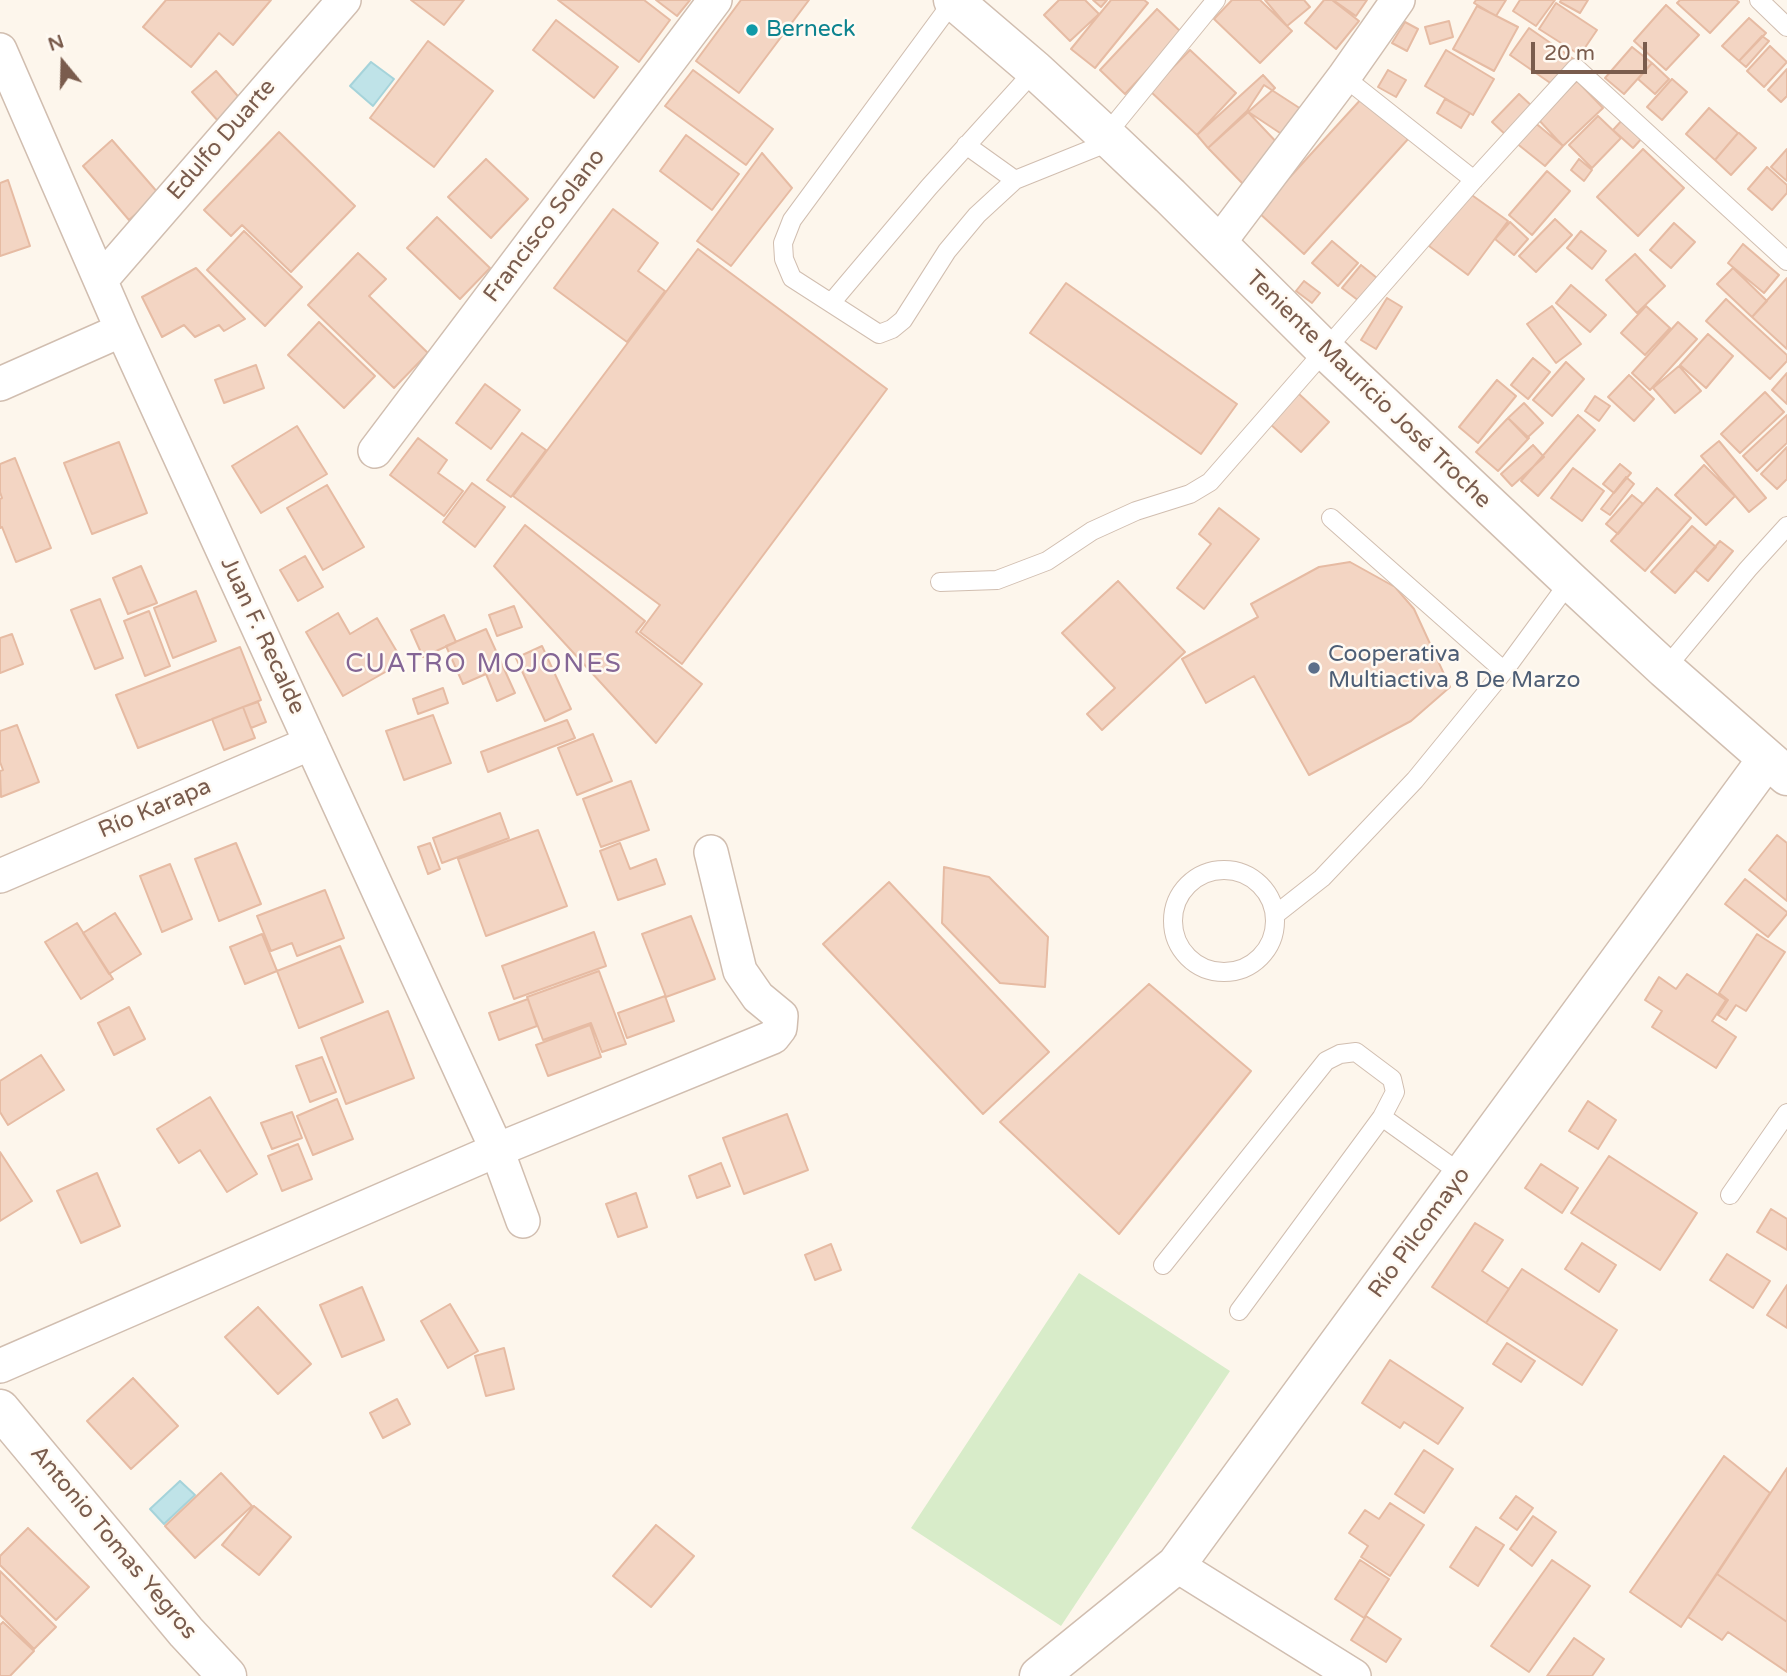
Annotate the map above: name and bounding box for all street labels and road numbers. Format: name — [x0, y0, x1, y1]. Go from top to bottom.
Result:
street label: Edulfo Duarte — [162, 74, 282, 206]
street label: Francisco Solano — [478, 144, 612, 308]
street label: Teniente Mauricio José Troche — [1240, 265, 1496, 515]
street label: Juan F. Recalde — [214, 553, 310, 719]
street label: Río Karapa — [95, 773, 215, 845]
street label: Río Pilcomayo — [1363, 1162, 1477, 1304]
street label: Antonio Tomas Yegros — [24, 1440, 202, 1646]

